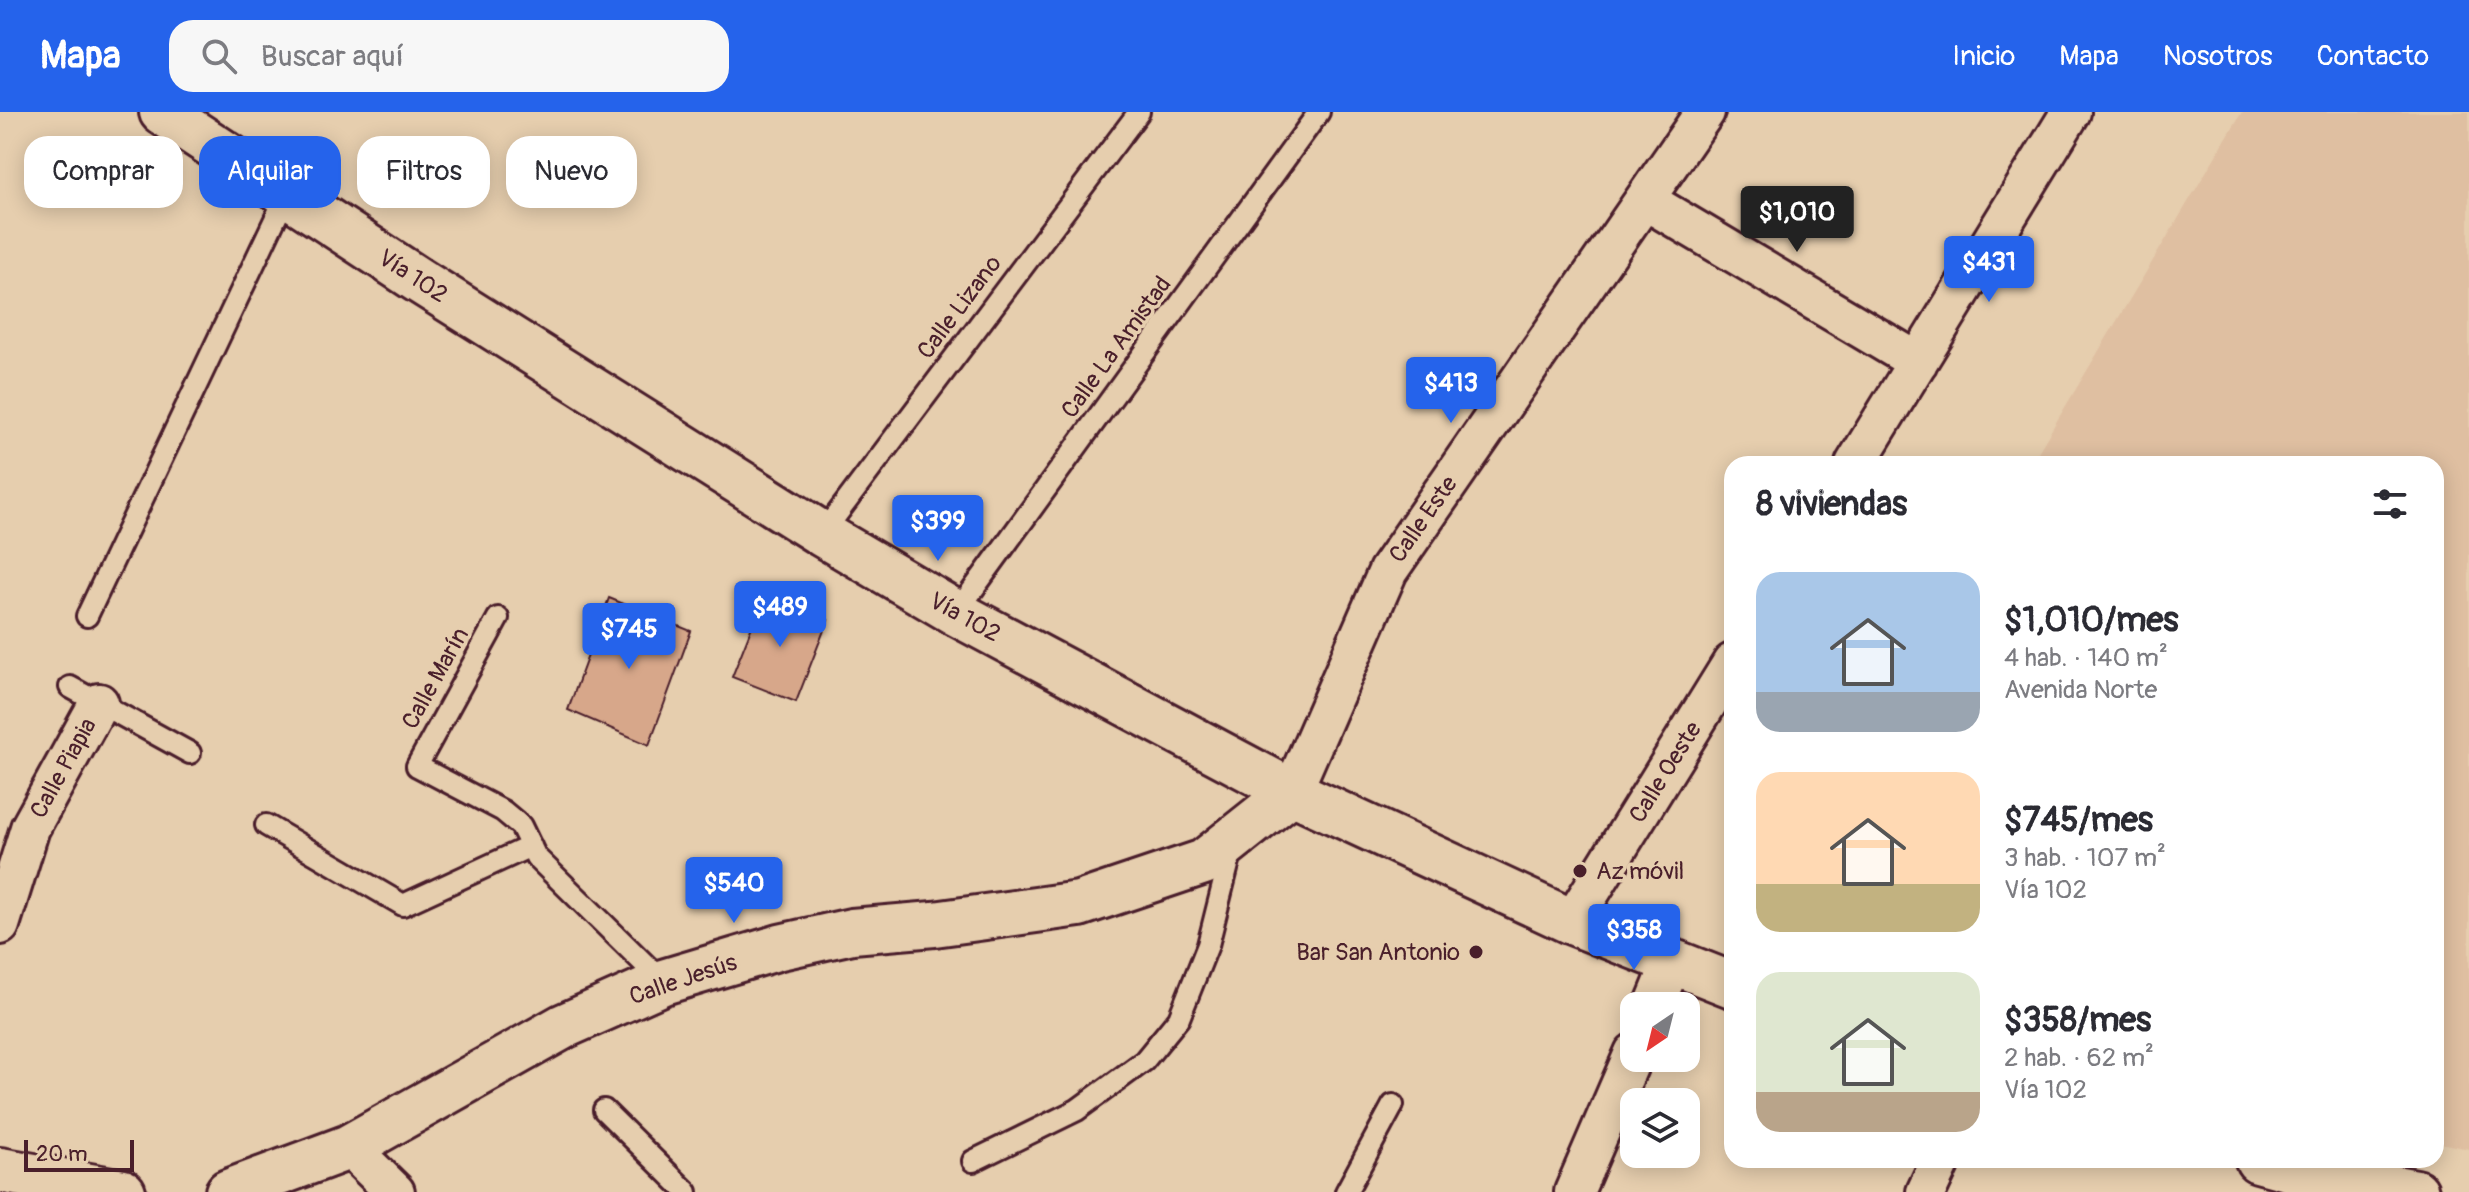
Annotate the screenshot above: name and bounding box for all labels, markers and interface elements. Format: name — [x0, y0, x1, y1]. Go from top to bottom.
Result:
search box — [169, 20, 729, 92]
text: Mapa — [40, 32, 121, 80]
icon: search — [197, 34, 241, 78]
text: Buscar aquí — [261, 38, 404, 75]
text: Inicio — [1952, 39, 2015, 74]
text: Mapa — [2059, 39, 2119, 74]
text: Nosotros — [2163, 39, 2273, 74]
text: Contacto — [2317, 39, 2429, 74]
chip: Comprar — [24, 136, 183, 208]
chip: Alquilar — [199, 136, 341, 208]
chip: Filtros — [357, 136, 490, 208]
chip: Nuevo — [506, 136, 637, 208]
pin: $1,010 — [1732, 186, 1862, 254]
text: $1,010 — [1759, 196, 1835, 228]
pin: $431 — [1942, 236, 2036, 304]
street label: Vía 102 — [373, 243, 453, 309]
text: $431 — [1962, 246, 2016, 278]
street label: Calle Lizano — [911, 250, 1008, 365]
street label: Calle La Amistad — [1055, 271, 1178, 424]
pin: $413 — [1404, 357, 1498, 425]
text: $413 — [1424, 367, 1478, 399]
street label: Calle Este — [1383, 470, 1464, 568]
icon: filters — [2368, 482, 2412, 526]
text: 8 viviendas — [1756, 483, 1907, 526]
pin: $399 — [891, 495, 985, 563]
text: $399 — [910, 505, 966, 537]
pin: $489 — [733, 581, 827, 649]
street label: Vía 102 — [924, 586, 1005, 649]
text: $489 — [752, 591, 808, 623]
text: $1,010/mes — [2004, 599, 2178, 642]
pin: $745 — [582, 603, 676, 671]
icon: home — [1820, 604, 1916, 700]
text: $745 — [600, 613, 658, 645]
street label: Calle Marín — [396, 622, 475, 734]
text: 4 hab. · 140 m² — [2004, 642, 2168, 674]
text: Avenida Norte — [2004, 674, 2157, 706]
street label: Calle Piapia — [24, 713, 103, 823]
street label: Calle Oeste — [1623, 716, 1708, 828]
text: $745/mes — [2004, 799, 2153, 842]
icon: home — [1820, 804, 1916, 900]
text: 3 hab. · 107 m² — [2004, 842, 2166, 874]
pin: $540 — [687, 857, 781, 925]
place label: Az móvil — [1596, 857, 1684, 886]
marker: Az móvil — [1571, 862, 1589, 880]
text: $540 — [703, 867, 765, 899]
text: Vía 102 — [2004, 874, 2087, 906]
pin: $358 — [1587, 904, 1681, 972]
text: $358 — [1606, 914, 1662, 946]
place label: Bar San Antonio — [1296, 938, 1460, 967]
marker: Bar San Antonio — [1467, 943, 1485, 961]
street label: Calle Jesús — [626, 948, 741, 1011]
north arrow — [1620, 992, 1700, 1072]
map controls — [1620, 992, 1700, 1168]
text: $358/mes — [2004, 999, 2151, 1042]
icon: home — [1820, 1004, 1916, 1100]
text: 2 hab. · 62 m² — [2004, 1042, 2154, 1074]
text: Vía 102 — [2004, 1074, 2087, 1106]
button: layers — [1620, 1088, 1700, 1168]
scale bar — [24, 1136, 134, 1172]
text: 20 m — [36, 1140, 88, 1168]

